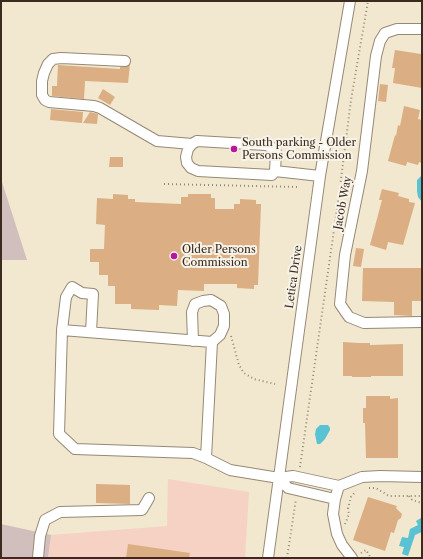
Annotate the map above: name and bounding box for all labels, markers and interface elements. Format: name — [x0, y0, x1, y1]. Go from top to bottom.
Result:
place label: South parking - Older Persons Commission — [242, 136, 356, 162]
marker: South parking - Older Persons Commission — [229, 144, 239, 154]
street label: Jacob Way — [331, 175, 355, 231]
place label: Older Persons Commission — [182, 243, 256, 269]
street label: Letica Drive — [283, 245, 305, 309]
marker: Older Persons Commission — [169, 251, 179, 261]

